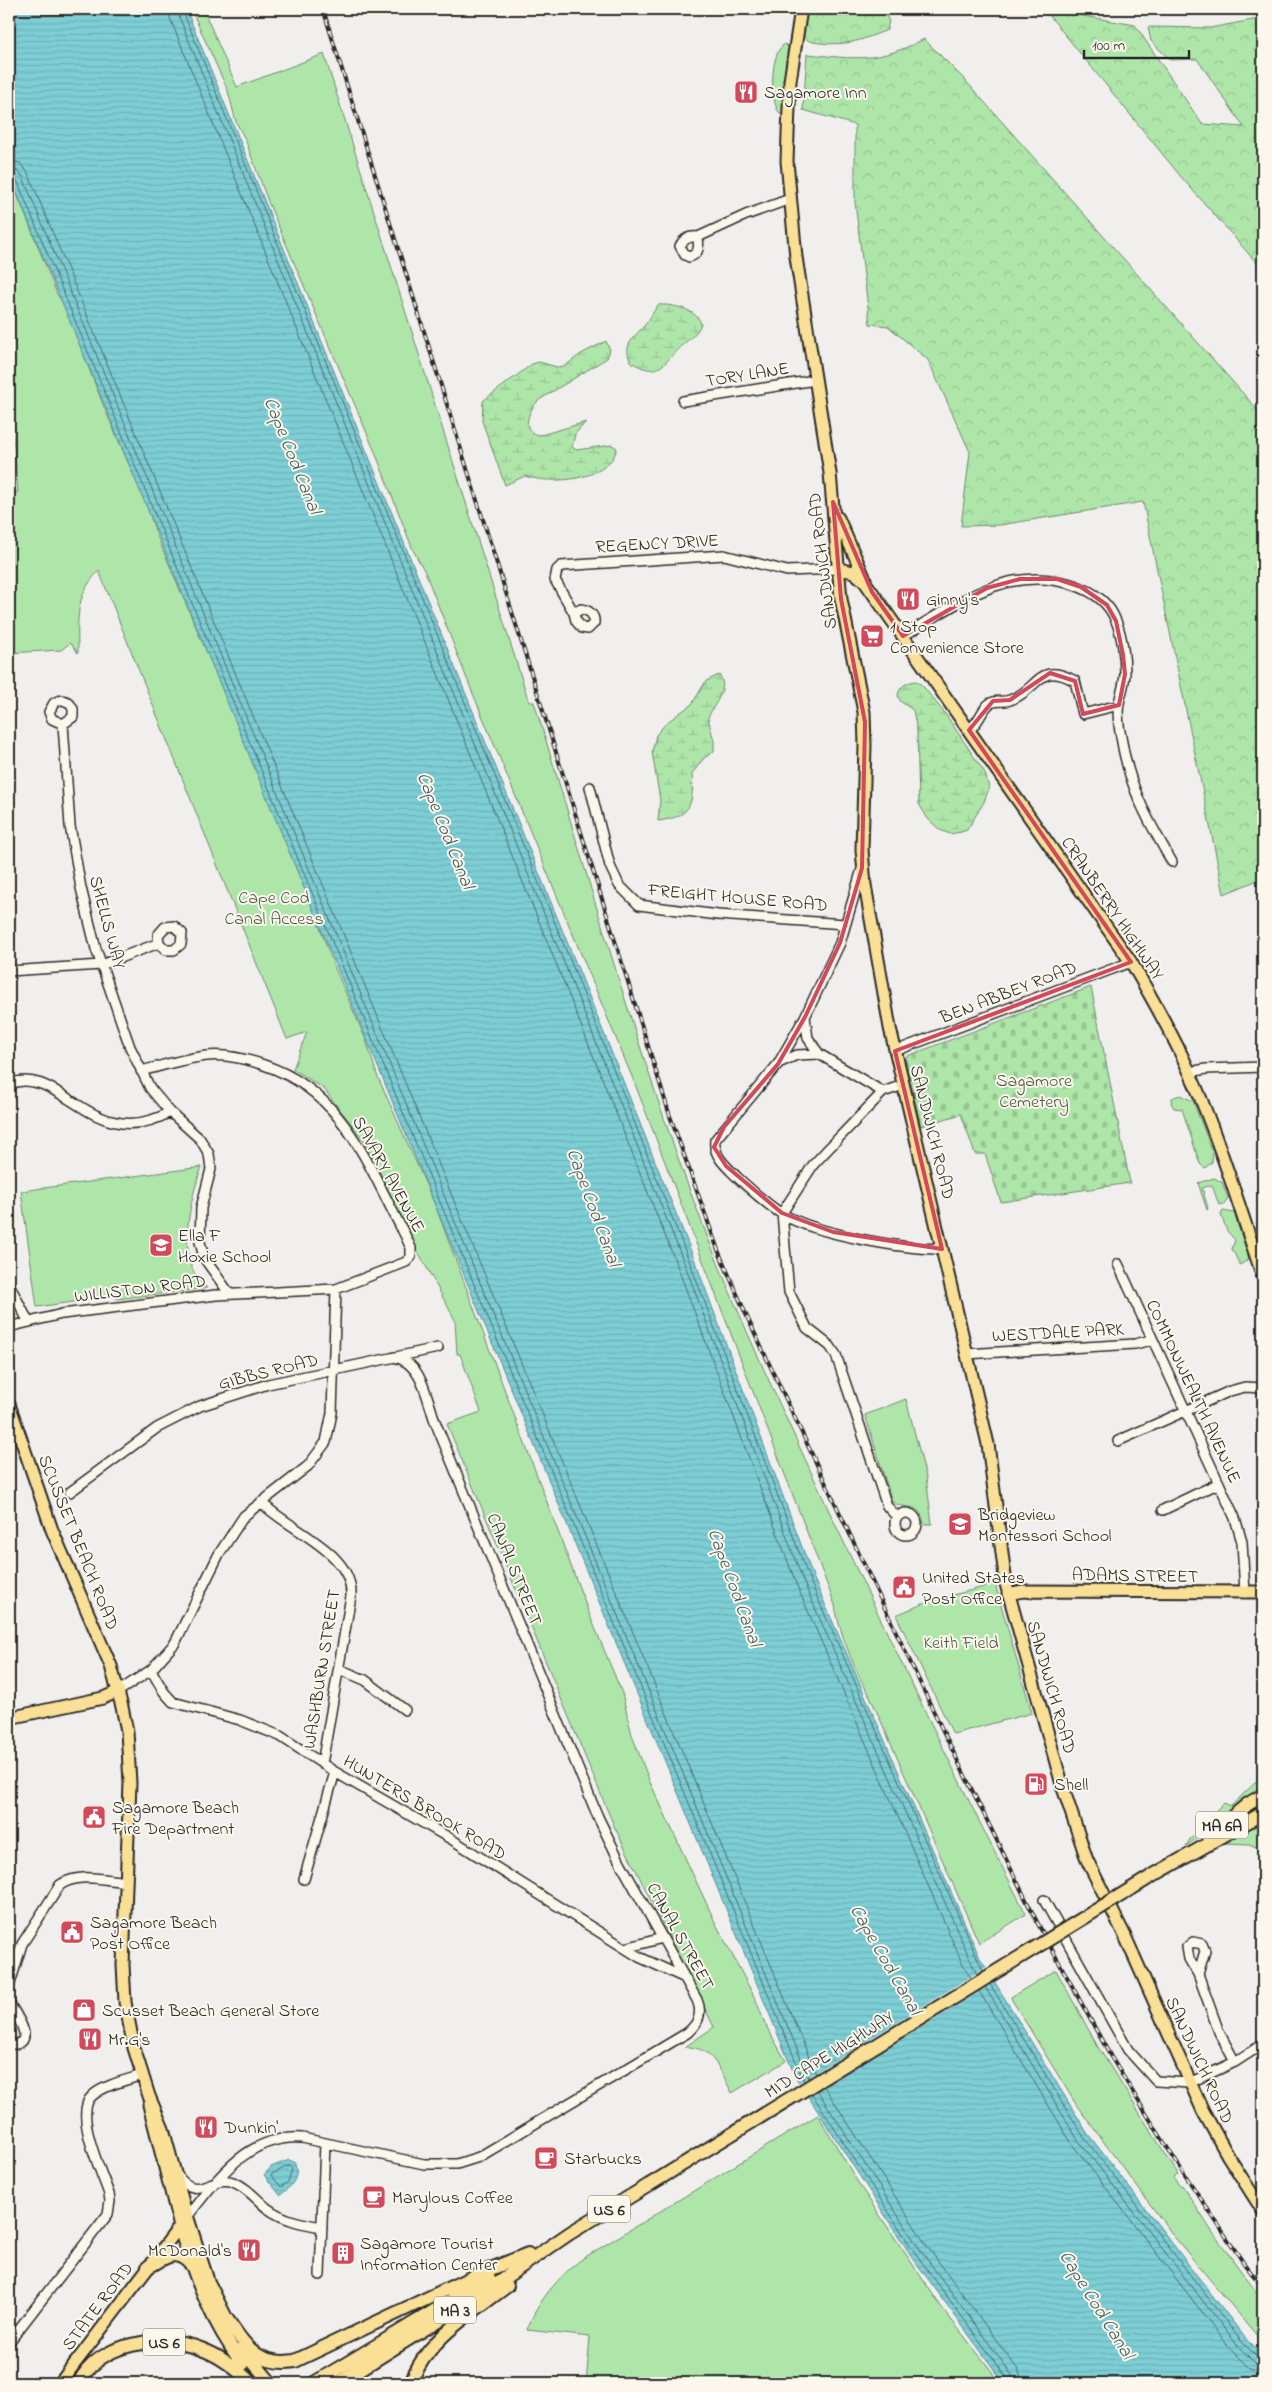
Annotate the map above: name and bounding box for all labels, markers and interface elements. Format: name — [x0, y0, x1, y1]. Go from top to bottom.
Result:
scale bar — [1084, 28, 1190, 60]
text: 100 m — [1092, 35, 1125, 57]
restaurant icon: Sagamore Inn — [733, 79, 759, 105]
place label: Sagamore Inn — [764, 81, 867, 108]
street label: TORY LANE — [704, 357, 791, 395]
water label: Cape Cod Canal — [256, 394, 328, 521]
street label: SANDWICH ROAD — [803, 491, 845, 630]
street label: REGENCY DRIVE — [595, 529, 720, 561]
restaurant icon: Ginny's — [895, 586, 921, 612]
place label: Ginny's — [926, 588, 979, 614]
place label: 1 Stop Convenience Store — [890, 615, 1025, 662]
supermarket icon: 1 Stop Convenience Store — [859, 623, 885, 649]
water label: Cape Cod Canal — [409, 769, 481, 896]
street label: CRANBERRY HIGHWAY — [1053, 832, 1170, 987]
street label: SHELLS WAY — [81, 873, 131, 973]
street label: FREIGHT HOUSE ROAD — [646, 878, 829, 920]
park label: Cape Cod Canal Access — [224, 886, 324, 933]
street label: BEN ABBEY ROAD — [935, 956, 1081, 1032]
street label: SANDWICH ROAD — [902, 1063, 960, 1202]
park label: Sagamore Cemetery — [996, 1069, 1073, 1116]
street label: SAVARY AVENUE — [344, 1112, 430, 1238]
water label: Cape Cod Canal — [559, 1145, 627, 1273]
place label: Ella F Hoxie School — [178, 1224, 271, 1271]
school or university icon: Ella F Hoxie School — [148, 1232, 174, 1258]
street label: WILLISTON ROAD — [73, 1269, 208, 1311]
street label: COMMONWEALTH AVENUE — [1138, 1296, 1246, 1488]
street label: WESTDALE PARK — [991, 1318, 1125, 1350]
street label: GIBBS ROAD — [216, 1348, 321, 1398]
street label: SCUSSET BEACH ROAD — [30, 1451, 124, 1634]
place label: Bridgeview Montessori School — [977, 1503, 1112, 1550]
street label: CANAL STREET — [479, 1510, 548, 1630]
school or university icon: Bridgeview Montessori School — [947, 1511, 973, 1537]
water label: Cape Cod Canal — [700, 1525, 768, 1653]
street label: ADAMS STREET — [1072, 1563, 1198, 1591]
place label: United States Post Office — [922, 1566, 1025, 1613]
public building icon: United States Post Office — [891, 1574, 917, 1600]
street label: WASHBURN STREET — [298, 1588, 348, 1751]
street label: SANDWICH ROAD — [1019, 1618, 1081, 1757]
park label: Keith Field — [923, 1631, 999, 1657]
street label: HUNTERS BROOK ROAD — [337, 1750, 511, 1868]
fuel station icon: Shell — [1023, 1771, 1049, 1797]
place label: Shell — [1054, 1773, 1088, 1799]
place label: Sagamore Beach Fire Department — [111, 1796, 239, 1843]
public building icon: Sagamore Beach Fire Department — [81, 1804, 107, 1830]
road number: MA 6A — [1196, 1812, 1248, 1838]
street label: CANAL STREET — [639, 1878, 720, 1995]
water label: Cape Cod Canal — [842, 1900, 929, 2023]
place label: Sagamore Beach Post Office — [90, 1911, 217, 1958]
public building icon: Sagamore Beach Post Office — [59, 1919, 85, 1945]
street label: SANDWICH ROAD — [1157, 1993, 1239, 2129]
shop icon: Scusset Beach General Store — [71, 1997, 97, 2023]
place label: Scusset Beach General Store — [102, 1999, 320, 2025]
street label: MID CAPE HIGHWAY — [760, 2005, 900, 2106]
restaurant icon: Mr.G's — [77, 2026, 103, 2052]
place label: Mr.G's — [108, 2028, 151, 2054]
restaurant icon: Dunkin' — [193, 2114, 219, 2140]
place label: Dunkin' — [223, 2116, 278, 2142]
cafe icon: Starbucks — [533, 2145, 559, 2171]
place label: Starbucks — [564, 2147, 642, 2173]
cafe icon: Marylous Coffee — [361, 2184, 387, 2210]
place label: Marylous Coffee — [392, 2186, 514, 2212]
road number: US 6 — [588, 2196, 630, 2222]
place label: Sagamore Tourist Information Center — [360, 2232, 498, 2279]
restaurant icon: McDonald's — [236, 2237, 262, 2263]
place label: McDonald's — [148, 2239, 232, 2265]
building icon: Sagamore Tourist Information Center — [330, 2240, 356, 2266]
water label: Cape Cod Canal — [1052, 2246, 1142, 2367]
street label: STATE ROAD — [57, 2257, 141, 2357]
road number: MA 3 — [434, 2296, 476, 2324]
road number: US 6 — [143, 2328, 185, 2356]

